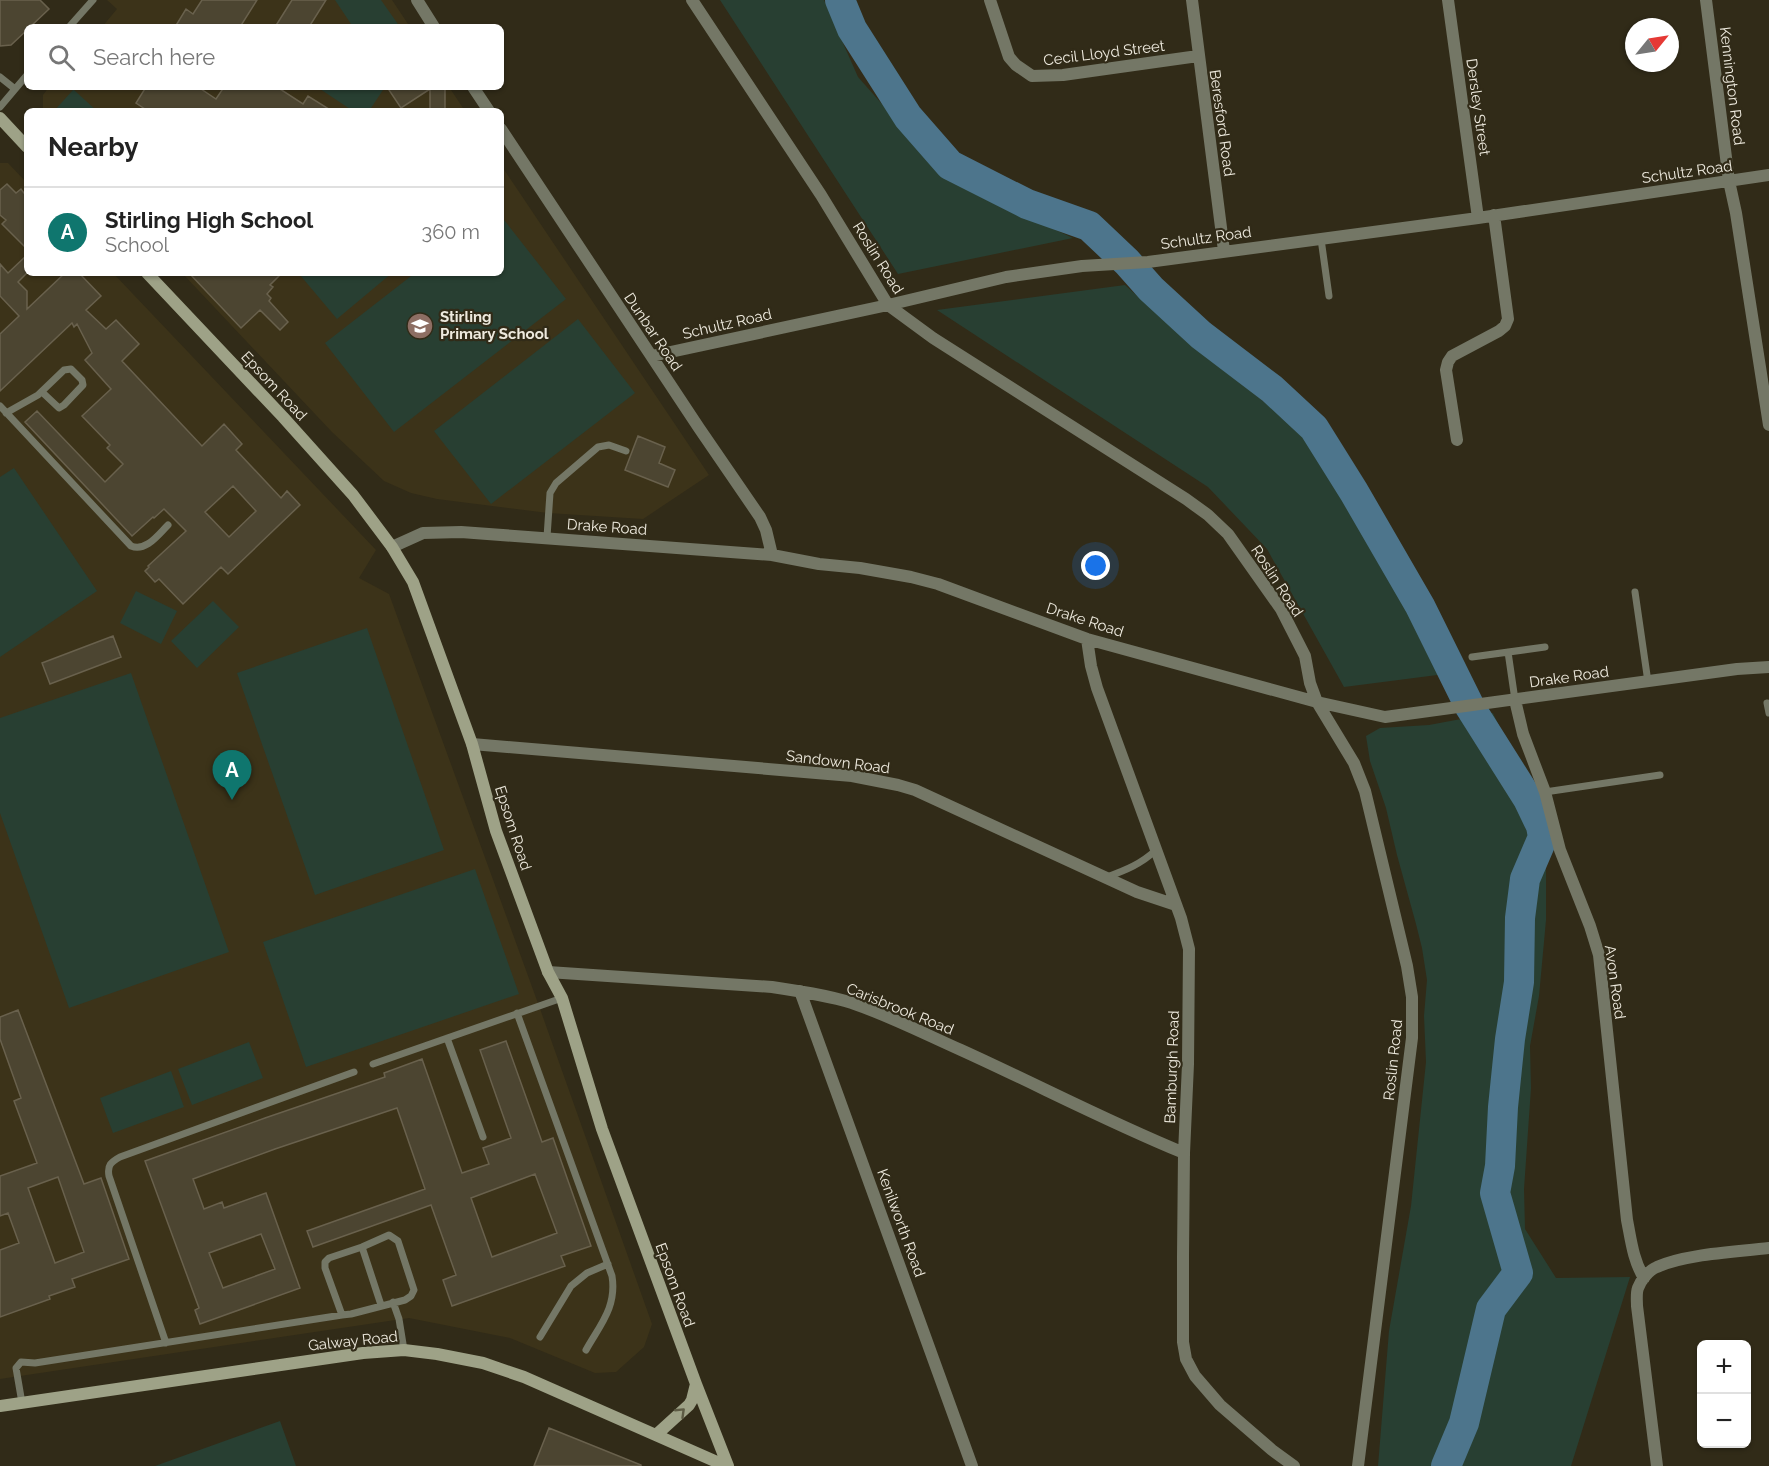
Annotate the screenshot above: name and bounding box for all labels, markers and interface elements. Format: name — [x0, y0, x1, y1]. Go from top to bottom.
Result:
north arrow — [1625, 18, 1679, 72]
search box — [24, 24, 504, 90]
street label: Kennington Road — [1716, 26, 1748, 146]
street label: Cecil Lloyd Street — [1042, 37, 1166, 69]
icon: search — [45, 41, 78, 74]
text: Search here — [93, 44, 215, 70]
street label: Dersley Street — [1462, 57, 1494, 157]
street label: Beresford Road — [1206, 68, 1238, 178]
text: Nearby — [48, 132, 138, 162]
street label: Schultz Road — [1641, 157, 1733, 187]
text: Stirling High School — [105, 207, 313, 233]
street label: Roslin Road — [849, 219, 907, 297]
text: A — [61, 220, 74, 244]
text: 360 m — [422, 220, 480, 244]
street label: Schultz Road — [1160, 223, 1252, 253]
text: School — [105, 233, 169, 257]
street label: Dunbar Road — [620, 289, 686, 375]
street label: Schultz Road — [680, 305, 774, 343]
place label: Stirling Primary School — [440, 308, 549, 343]
school or university icon: Stirling Primary School — [405, 311, 435, 341]
street label: Epsom Road — [237, 348, 311, 424]
street label: Drake Road — [566, 515, 648, 539]
street label: Roslin Road — [1247, 542, 1307, 620]
your location — [1081, 551, 1110, 580]
street label: Drake Road — [1044, 599, 1126, 641]
street label: Drake Road — [1528, 663, 1610, 691]
street label: Sandown Road — [785, 747, 891, 777]
pin: A — [212, 750, 252, 800]
street label: Epsom Road — [491, 783, 535, 873]
street label: Avon Road — [1601, 944, 1629, 1020]
street label: Carisbrook Road — [844, 979, 956, 1039]
street label: Bamburgh Road — [1161, 1010, 1183, 1124]
street label: Roslin Road — [1380, 1018, 1406, 1102]
street label: Kenilworth Road — [873, 1167, 929, 1279]
street label: Epsom Road — [651, 1241, 699, 1329]
street label: Galway Road — [307, 1327, 399, 1355]
map controls — [1697, 1340, 1751, 1448]
button: + — [1697, 1340, 1751, 1394]
button: − — [1697, 1394, 1751, 1448]
one-way arrow — [674, 1409, 685, 1420]

